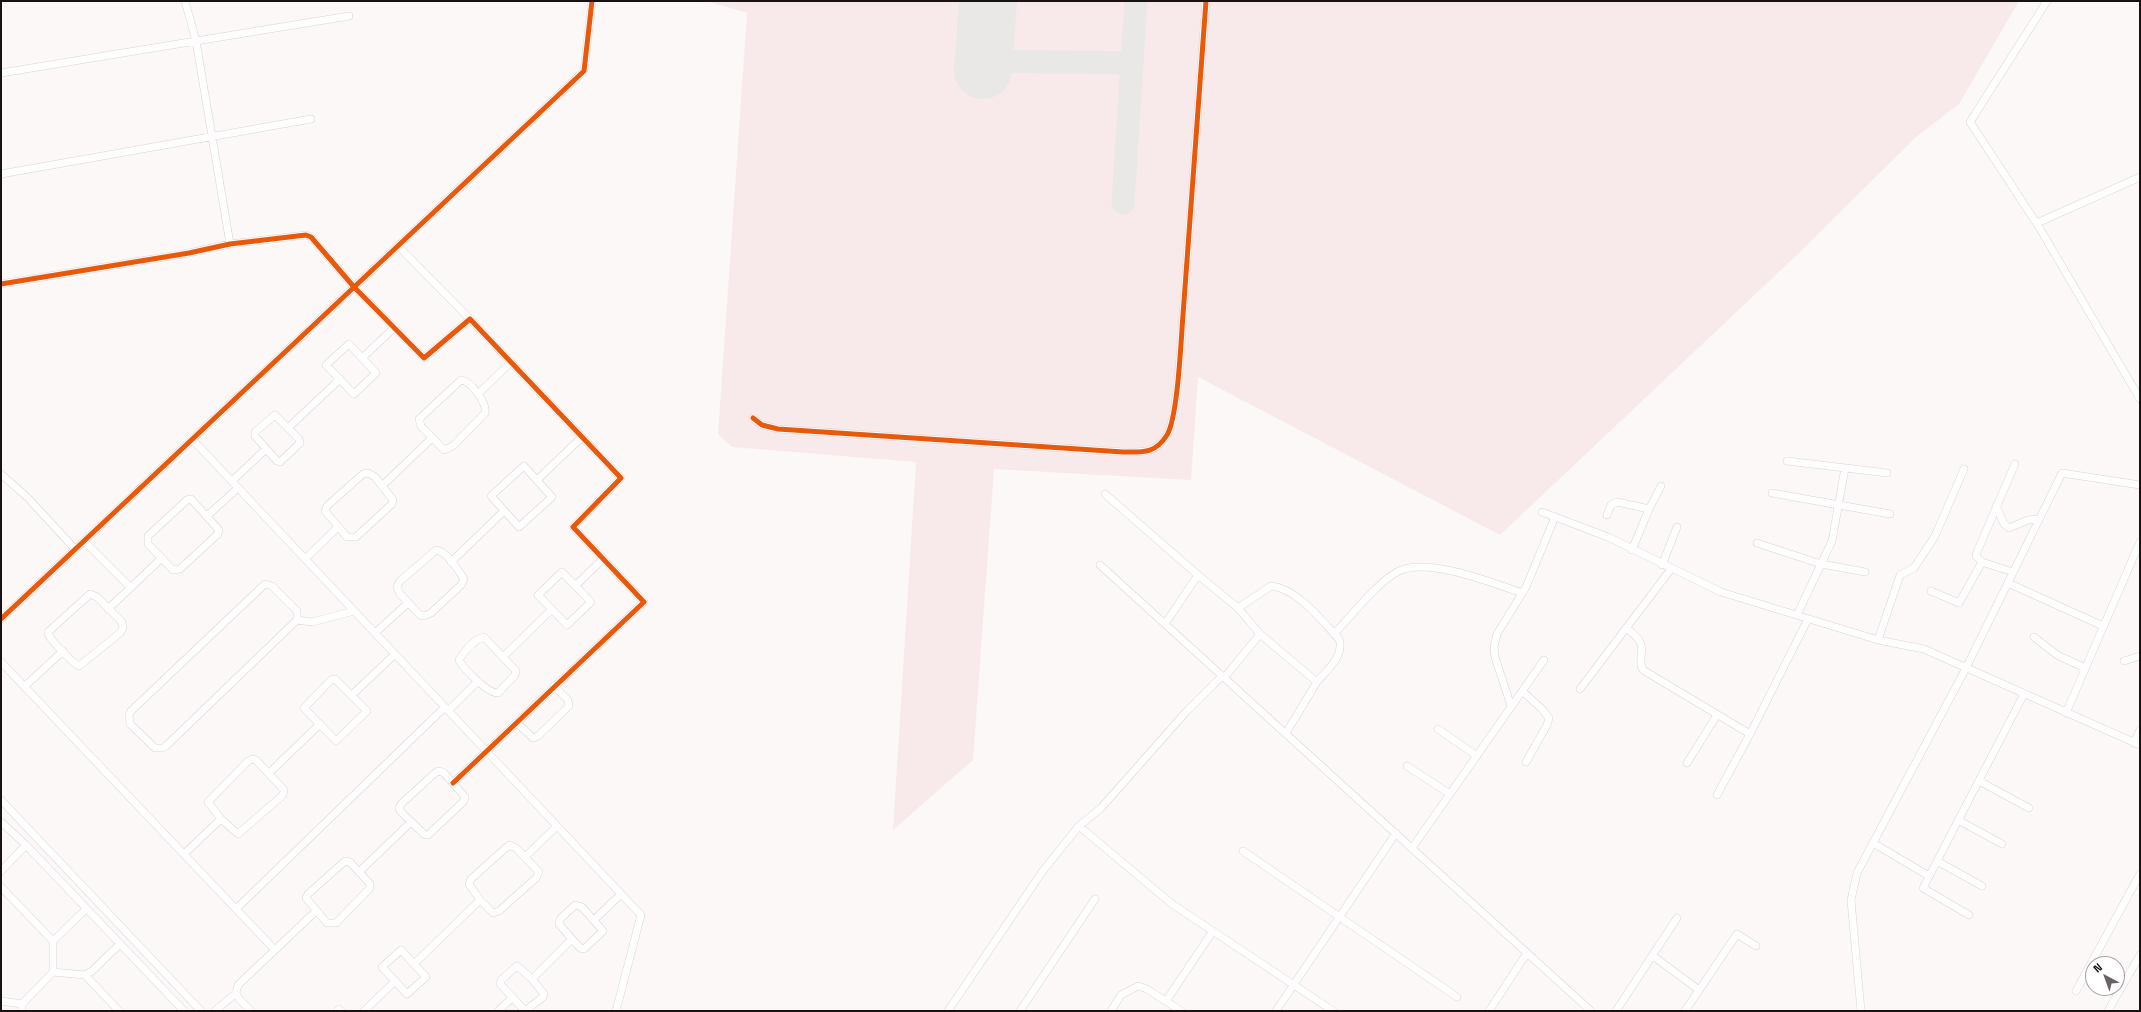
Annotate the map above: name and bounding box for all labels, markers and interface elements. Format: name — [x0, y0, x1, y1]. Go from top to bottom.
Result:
north arrow — [2085, 956, 2125, 996]
text: N — [2090, 960, 2105, 975]

